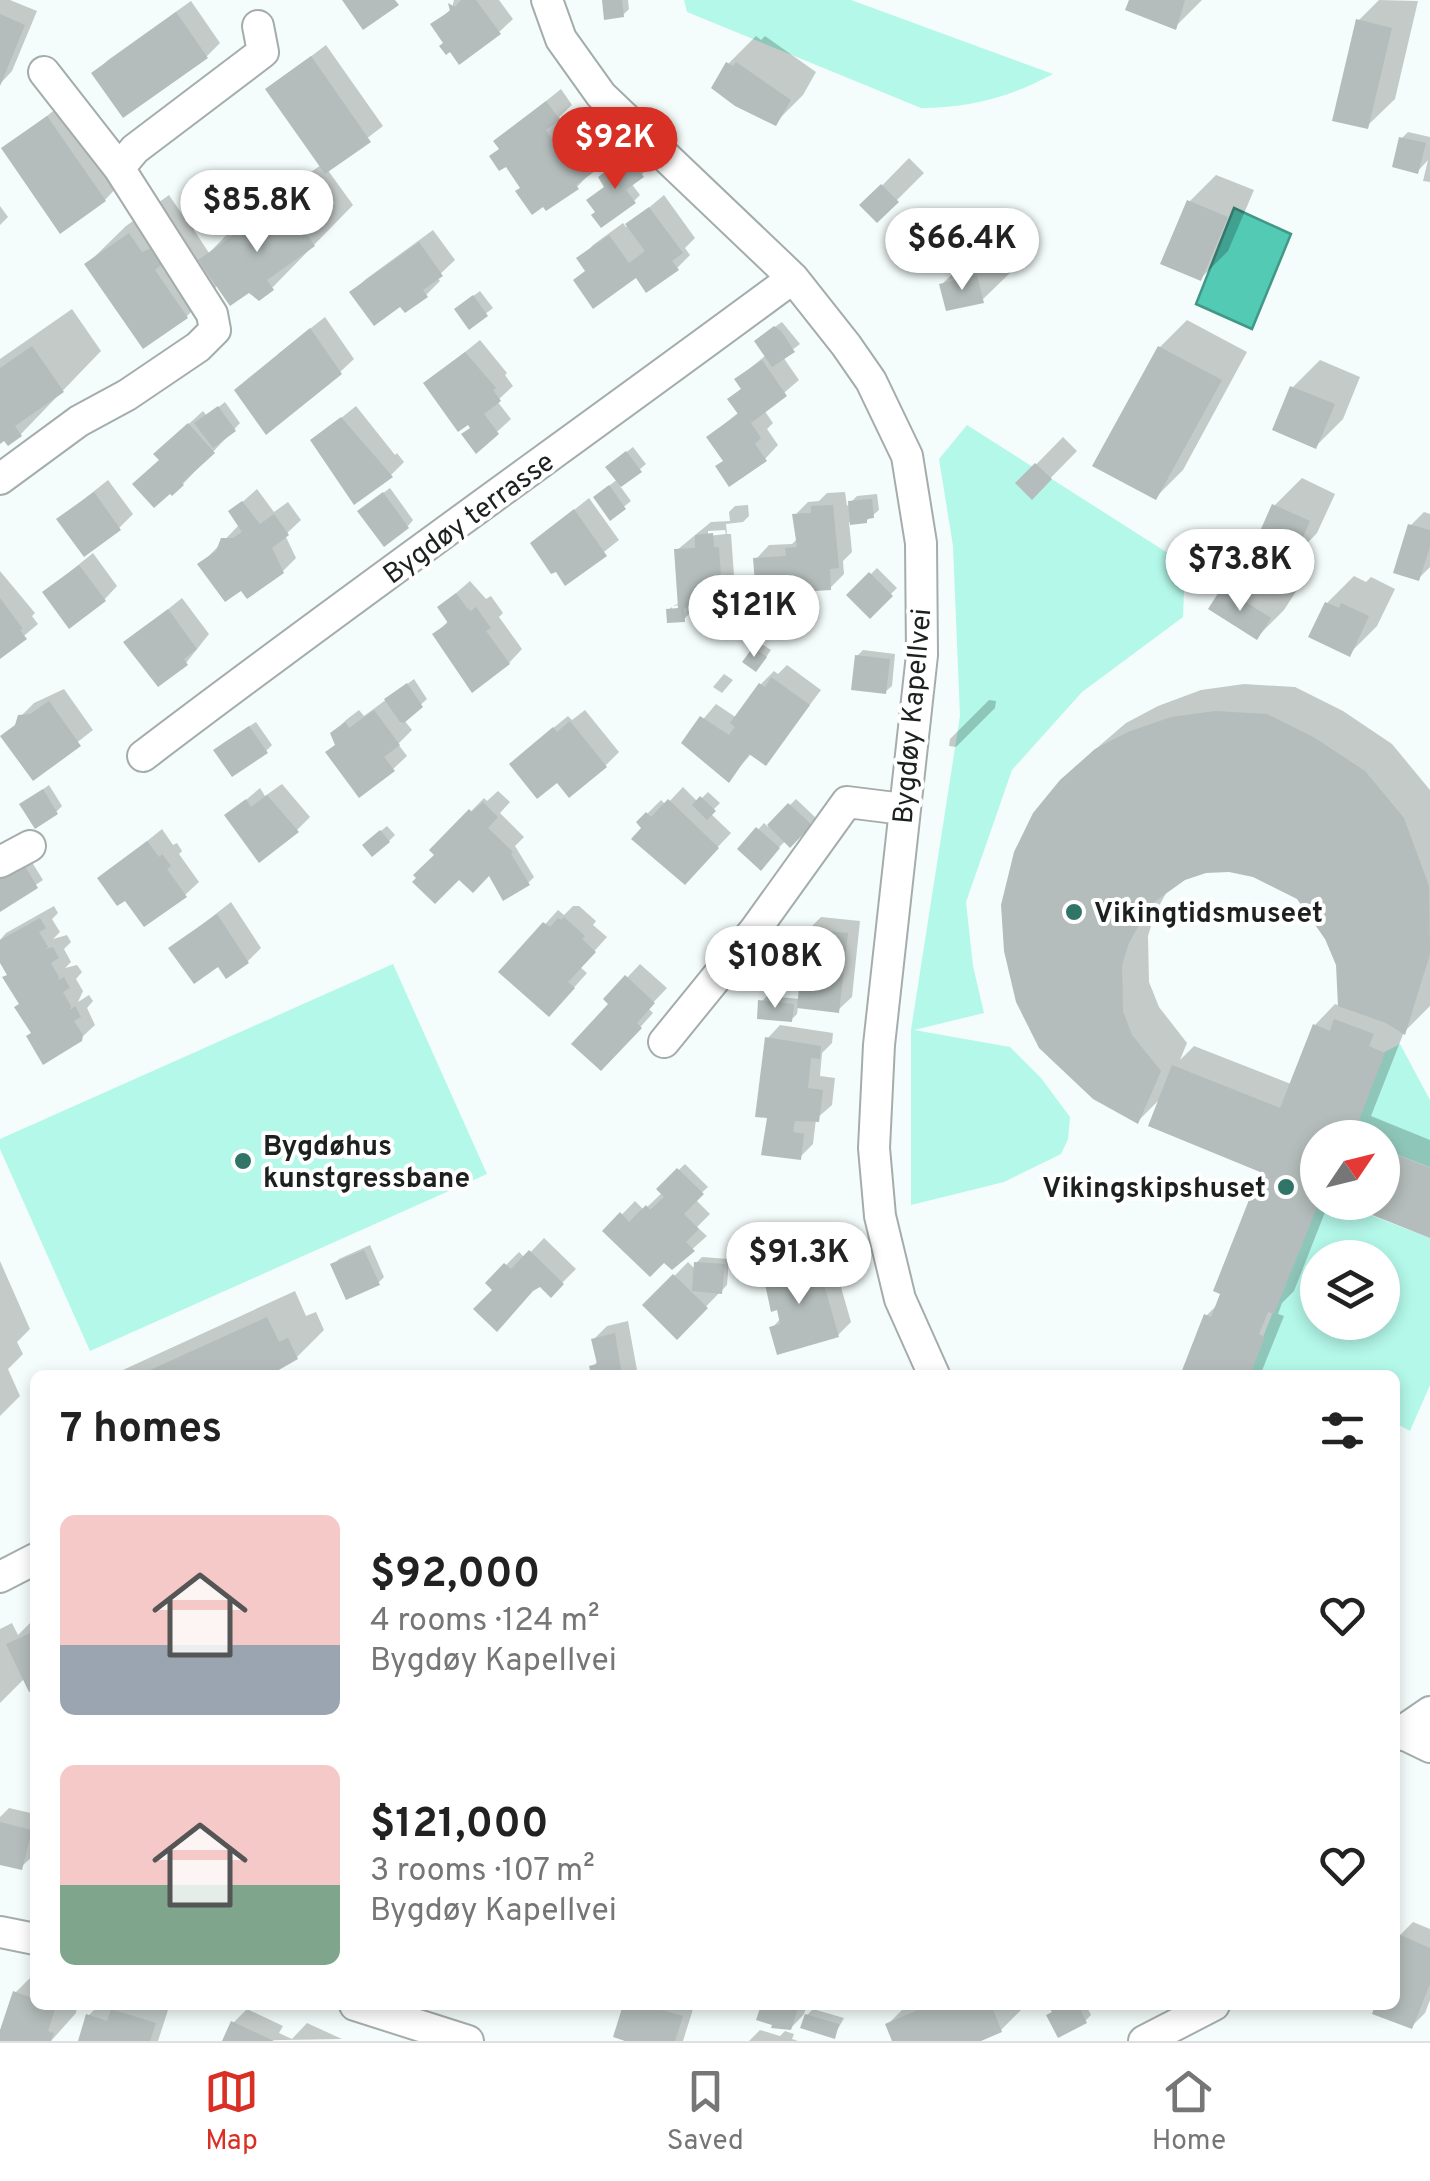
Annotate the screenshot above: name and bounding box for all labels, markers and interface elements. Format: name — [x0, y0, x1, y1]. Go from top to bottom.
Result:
pin: $92K — [556, 107, 674, 192]
text: $92K — [574, 119, 656, 159]
pin: $85.8K — [176, 170, 338, 255]
text: $85.8K — [202, 182, 312, 222]
pin: $66.4K — [881, 208, 1043, 293]
text: $66.4K — [907, 220, 1017, 260]
street label: Bygdøy terrasse — [377, 445, 562, 594]
pin: $73.8K — [1159, 529, 1321, 614]
text: $73.8K — [1188, 541, 1292, 581]
pin: $121K — [684, 575, 824, 660]
text: $121K — [710, 587, 798, 627]
street label: Bygdøy Kapellvei — [887, 607, 941, 825]
place label: Vikingtidsmuseet — [1094, 897, 1323, 933]
marker: Vikingtidsmuseet — [1063, 901, 1085, 923]
pin: $108K — [705, 926, 845, 1011]
text: $108K — [727, 938, 823, 978]
north arrow — [1300, 1120, 1400, 1220]
map controls — [1300, 1120, 1400, 1340]
place label: Bygdøhus kunstgressbane — [263, 1130, 470, 1198]
marker: Bygdøhus kunstgressbane — [232, 1150, 254, 1172]
place label: Vikingskipshuset — [1042, 1172, 1266, 1208]
marker: Vikingskipshuset — [1275, 1176, 1297, 1198]
pin: $91.3K — [718, 1222, 880, 1307]
text: $91.3K — [748, 1234, 850, 1274]
button: layers — [1300, 1240, 1400, 1340]
icon: filters — [1315, 1403, 1370, 1458]
text: 7 homes — [60, 1404, 222, 1457]
text: $92,000 — [370, 1549, 540, 1602]
icon: home — [140, 1555, 260, 1675]
icon: heart — [1315, 1588, 1370, 1643]
text: 4 rooms · 124 m² — [370, 1602, 600, 1642]
text: Bygdøy Kapellvei — [370, 1642, 617, 1682]
text: $121,000 — [370, 1799, 549, 1852]
icon: home — [140, 1805, 260, 1925]
icon: heart — [1315, 1838, 1370, 1893]
text: 3 rooms · 107 m² — [370, 1852, 595, 1892]
text: Bygdøy Kapellvei — [370, 1892, 617, 1932]
tab: Map — [204, 2064, 259, 2160]
tab: Saved — [667, 2064, 744, 2160]
tab: Home — [1152, 2064, 1226, 2160]

